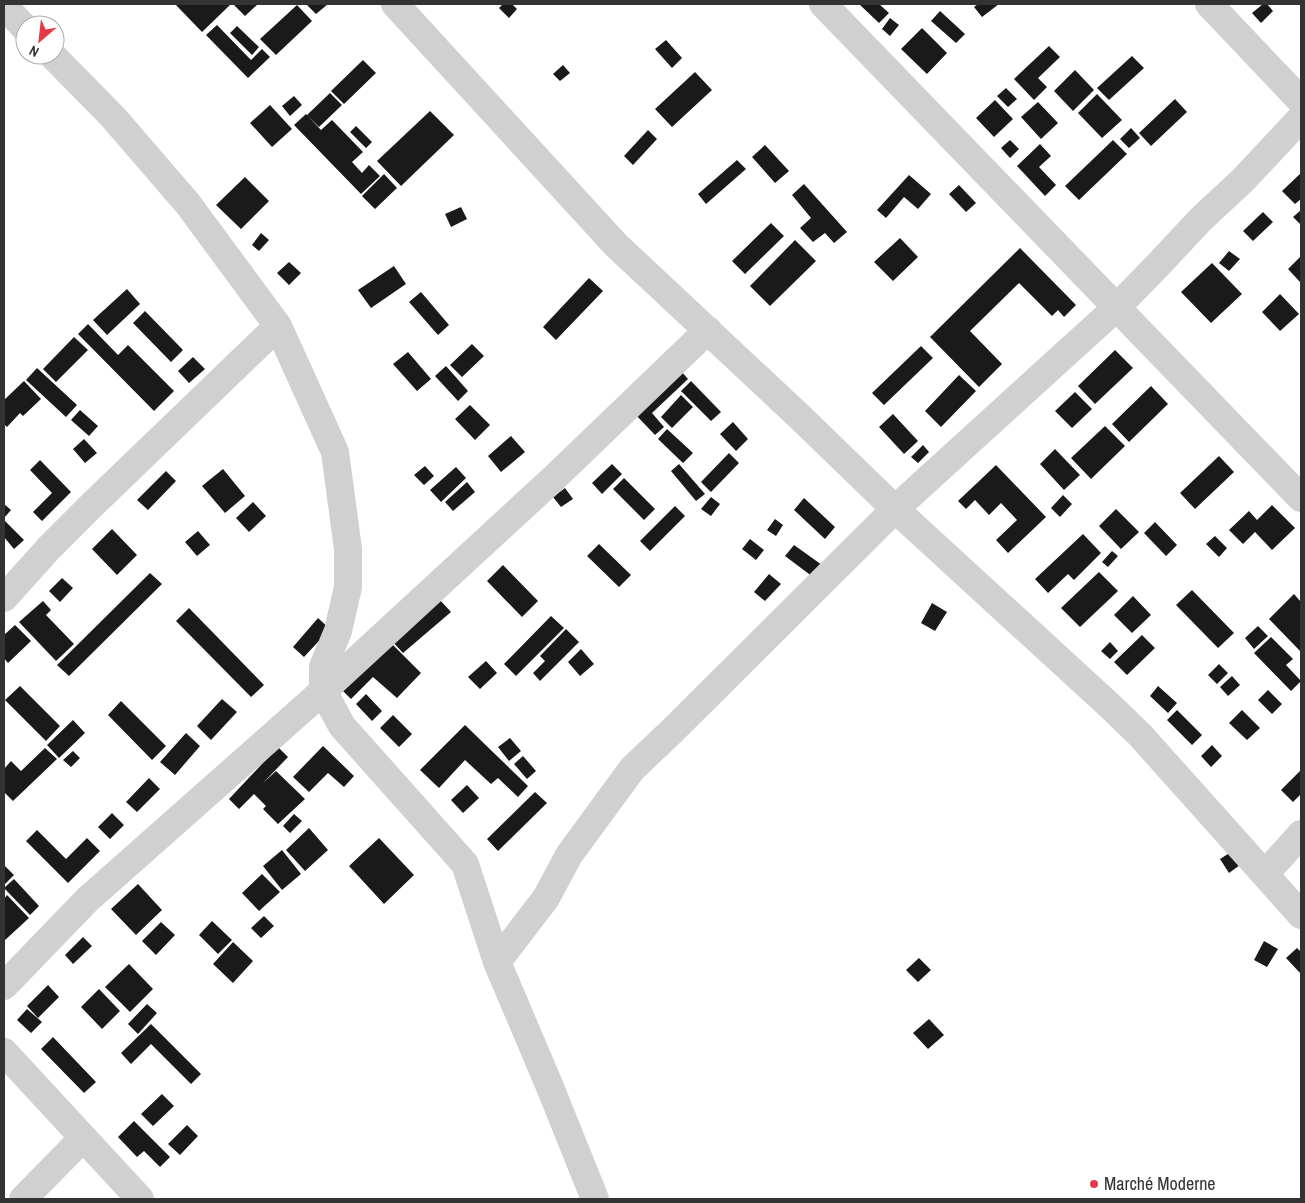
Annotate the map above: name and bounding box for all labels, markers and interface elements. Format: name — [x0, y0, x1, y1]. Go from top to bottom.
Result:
north arrow — [15, 15, 65, 65]
text: N — [26, 42, 42, 61]
place label: Marché Moderne — [1104, 1171, 1216, 1196]
marker: Marché Moderne — [1088, 1178, 1100, 1190]

